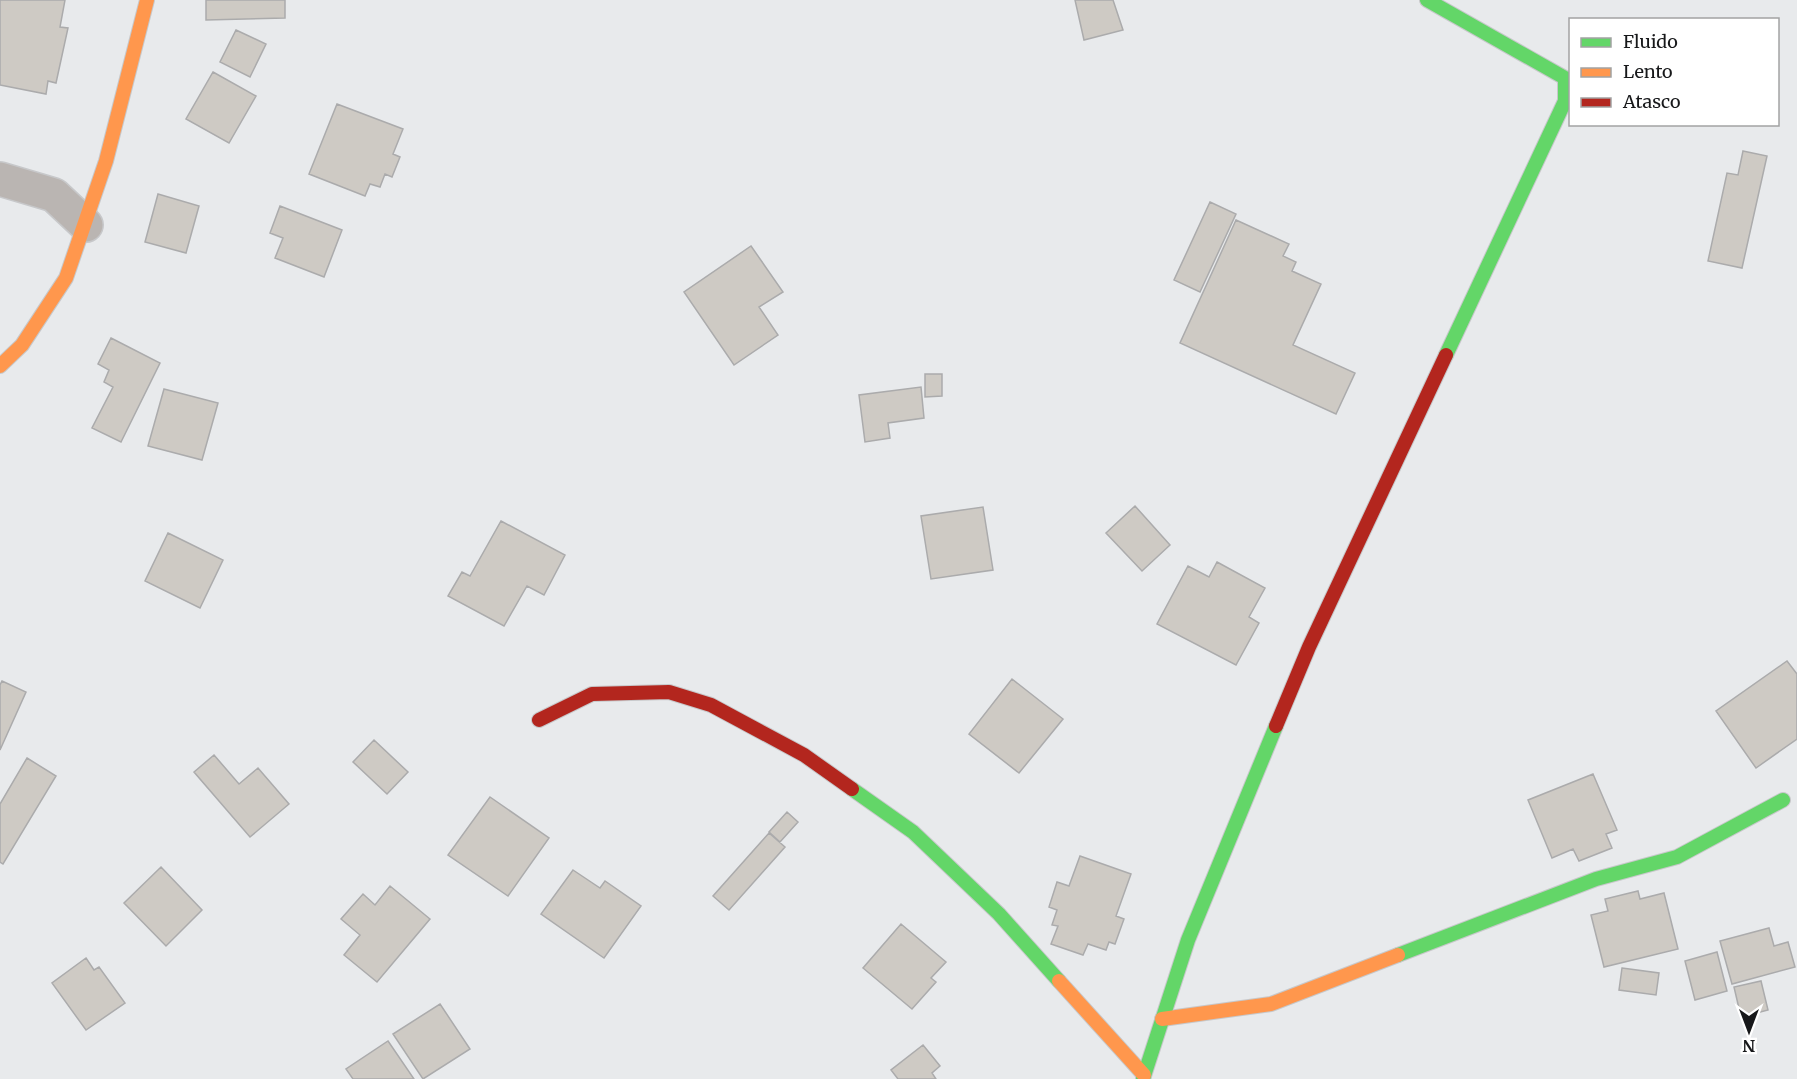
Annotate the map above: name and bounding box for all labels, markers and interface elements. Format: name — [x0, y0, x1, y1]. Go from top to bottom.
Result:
legend — [1569, 18, 1779, 126]
text: Fluido — [1623, 30, 1678, 53]
text: Lento — [1623, 60, 1673, 83]
text: Atasco — [1622, 90, 1681, 113]
north arrow — [1719, 1001, 1779, 1061]
text: N — [1742, 1036, 1755, 1056]

